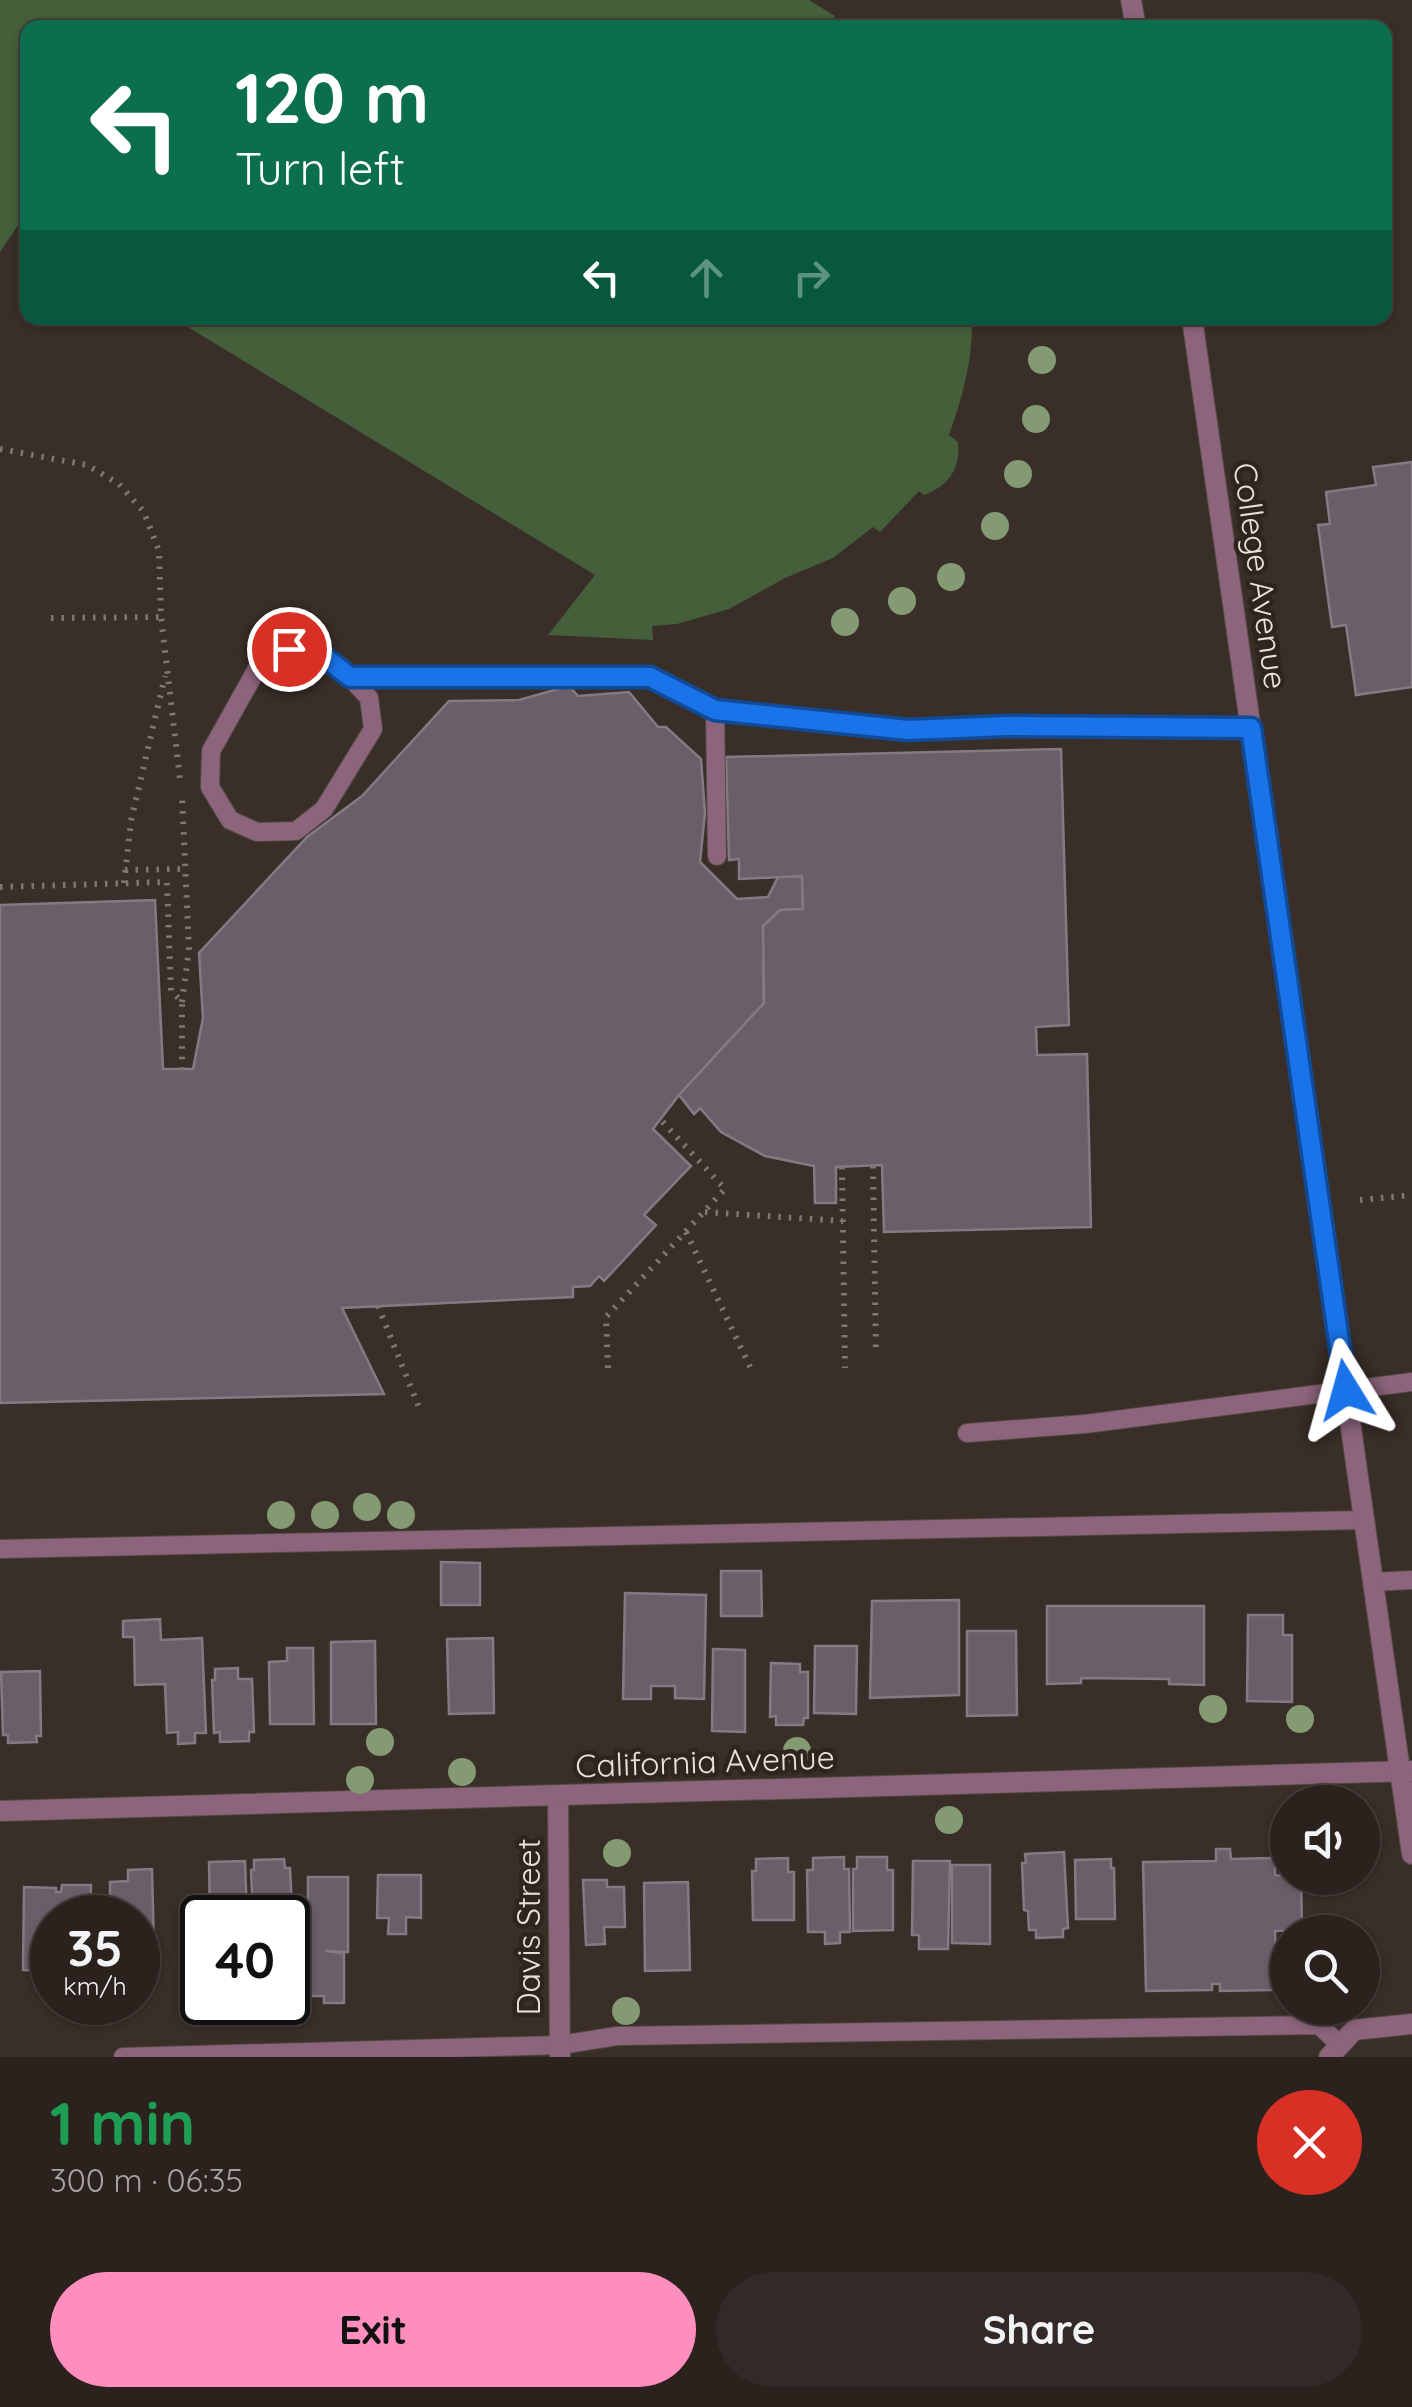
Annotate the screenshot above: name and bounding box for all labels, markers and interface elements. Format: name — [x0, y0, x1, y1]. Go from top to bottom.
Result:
text: 120 m — [235, 53, 429, 141]
icon: left — [70, 60, 200, 190]
text: Turn left — [235, 140, 405, 196]
icon: left — [574, 250, 629, 305]
icon: ahead — [679, 250, 734, 305]
icon: right — [784, 250, 839, 305]
street label: College Avenue — [1225, 460, 1297, 692]
pin — [247, 607, 332, 692]
icon: arrive — [262, 622, 317, 677]
position arrow — [1294, 1338, 1398, 1442]
street label: California Avenue — [575, 1736, 835, 1786]
map controls — [1270, 1785, 1380, 2025]
button: sound — [1270, 1785, 1380, 1895]
street label: Davis Street — [508, 1839, 548, 2016]
speed limit sign: 40 — [180, 1895, 310, 2025]
button: search — [1270, 1915, 1380, 2025]
text: 35 — [67, 1916, 123, 1979]
text: km/h — [63, 1970, 127, 2001]
text: 1 min — [50, 2085, 195, 2160]
button: close — [1257, 2090, 1362, 2195]
text: 300 m · 06:35 — [50, 2160, 243, 2200]
button: Exit — [50, 2272, 696, 2387]
button: Share — [716, 2272, 1362, 2387]

